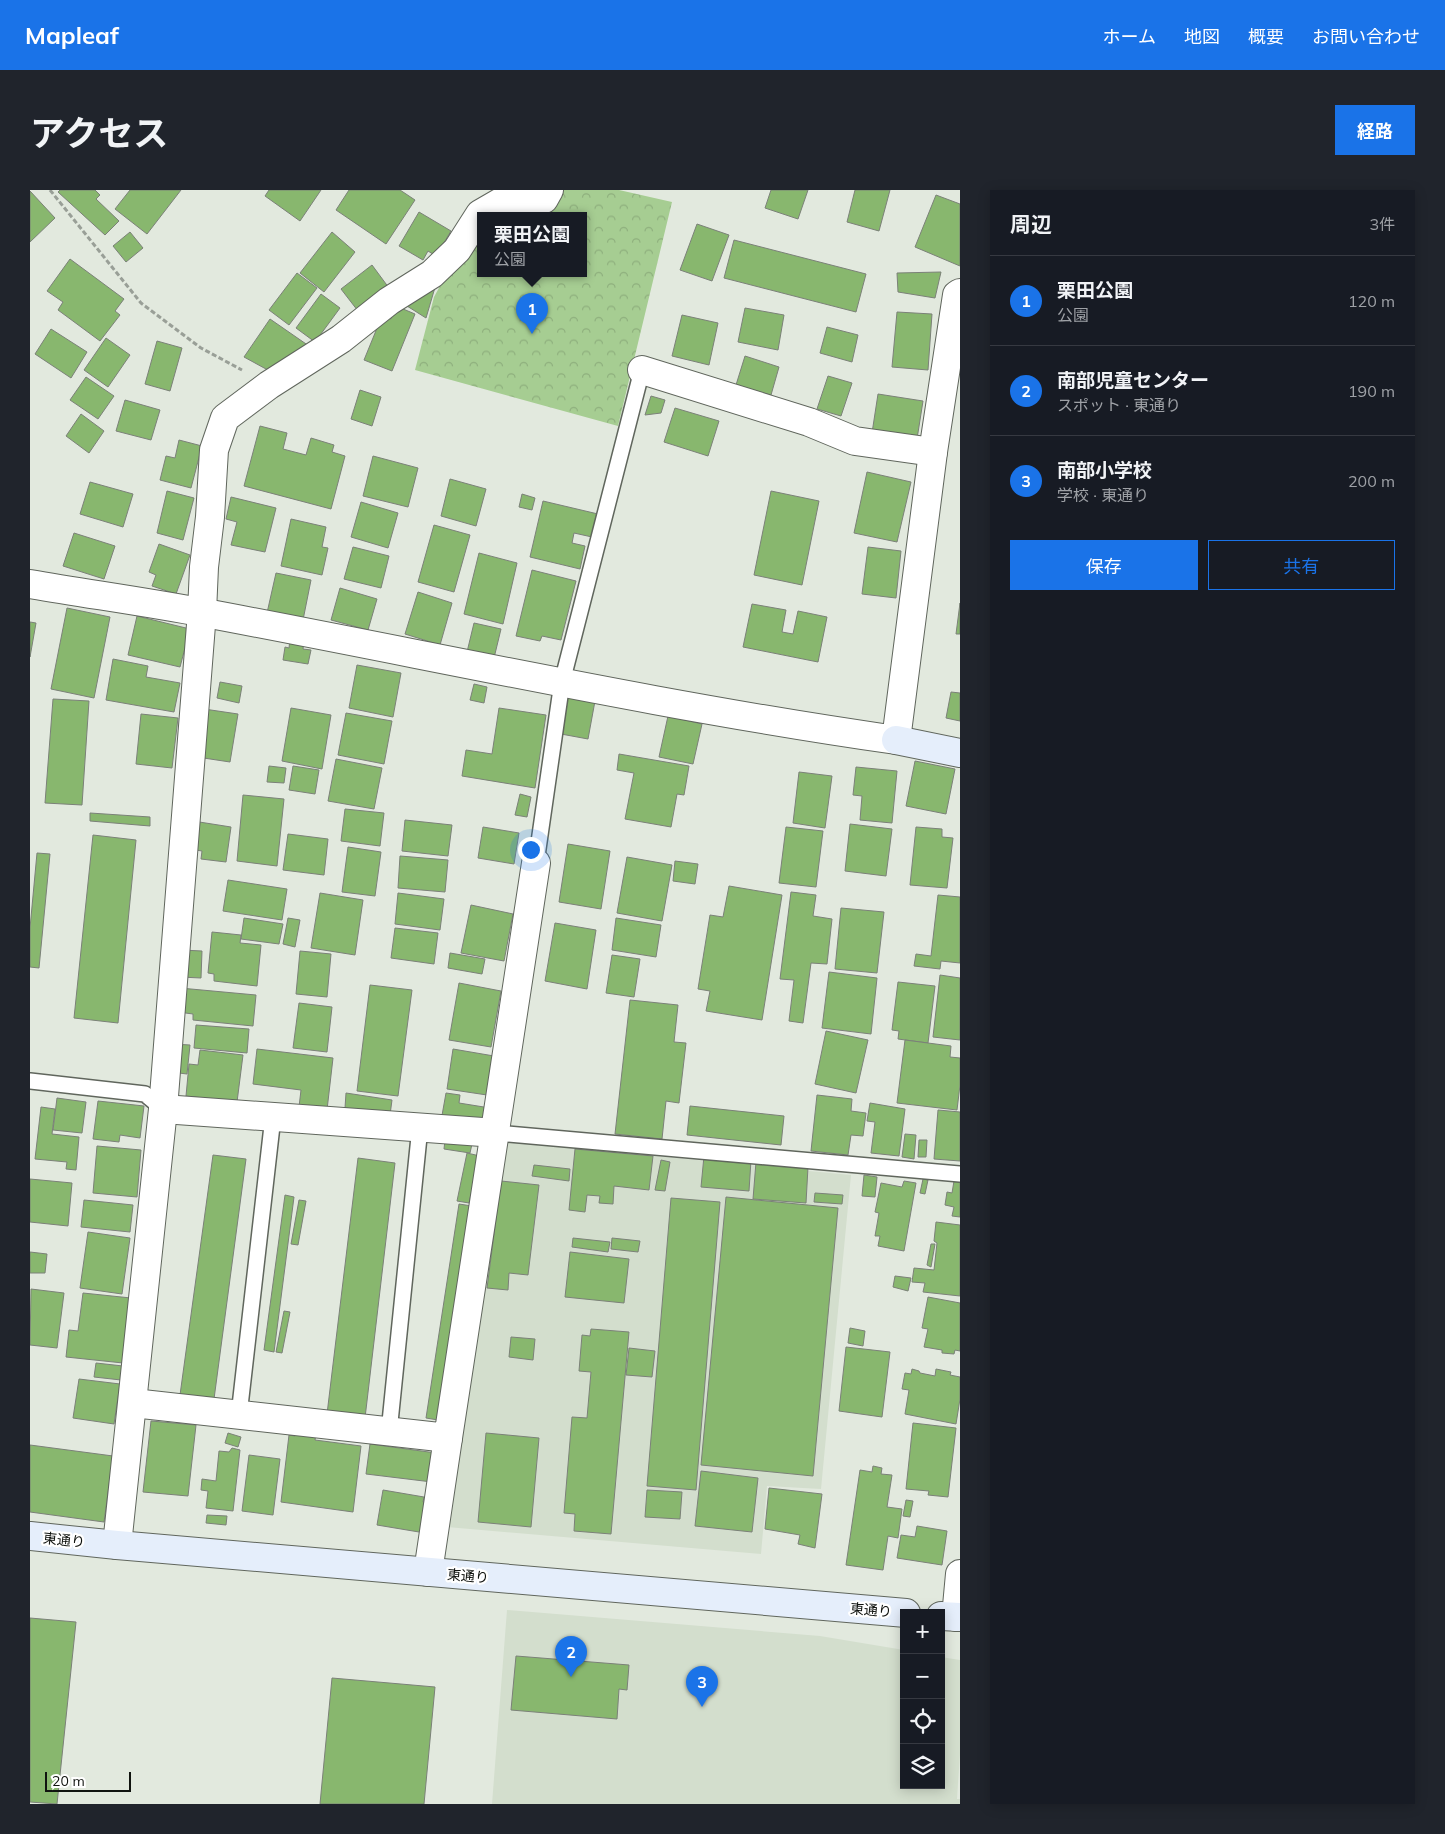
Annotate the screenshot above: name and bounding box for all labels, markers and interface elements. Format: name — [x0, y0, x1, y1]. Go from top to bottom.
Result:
text: Mapleaf — [25, 20, 119, 50]
text: ホーム — [1103, 25, 1156, 48]
text: 地図 — [1184, 25, 1220, 48]
text: 概要 — [1248, 25, 1284, 48]
text: お問い合わせ — [1312, 25, 1420, 48]
button: 経路 — [1335, 105, 1415, 155]
text: アクセス — [30, 111, 168, 155]
text: 周辺 — [1010, 211, 1052, 237]
popup — [477, 212, 587, 277]
text: 3件 — [1369, 214, 1395, 234]
text: 栗田公園 — [494, 222, 570, 246]
text: 公園 — [494, 249, 526, 269]
text: 栗田公園 — [1057, 278, 1133, 302]
text: 1 — [1021, 291, 1031, 311]
text: 120 m — [1348, 291, 1395, 311]
pin: 1 — [516, 293, 548, 334]
text: 公園 — [1057, 305, 1089, 325]
text: 南部児童センター — [1057, 368, 1209, 392]
text: 2 — [1021, 381, 1031, 401]
text: 190 m — [1348, 381, 1395, 401]
text: スポット · 東通り — [1057, 395, 1181, 415]
text: 南部小学校 — [1057, 458, 1152, 482]
text: 3 — [1021, 471, 1031, 491]
text: 200 m — [1348, 471, 1395, 491]
text: 学校 · 東通り — [1057, 485, 1149, 505]
button: 保存 — [1010, 540, 1198, 590]
button: 共有 — [1208, 540, 1395, 590]
your location — [518, 837, 544, 863]
street label: 東通り — [42, 1529, 86, 1551]
street label: 東通り — [446, 1565, 490, 1587]
street label: 東通り — [849, 1599, 893, 1621]
map controls — [900, 1609, 945, 1789]
button: + — [900, 1609, 945, 1654]
pin: 2 — [555, 1636, 587, 1677]
button: − — [900, 1654, 945, 1699]
pin: 3 — [686, 1666, 718, 1707]
button: locate — [900, 1699, 945, 1744]
button: layers — [900, 1744, 945, 1789]
scale bar — [45, 1769, 131, 1792]
text: 20 m — [52, 1772, 85, 1790]

